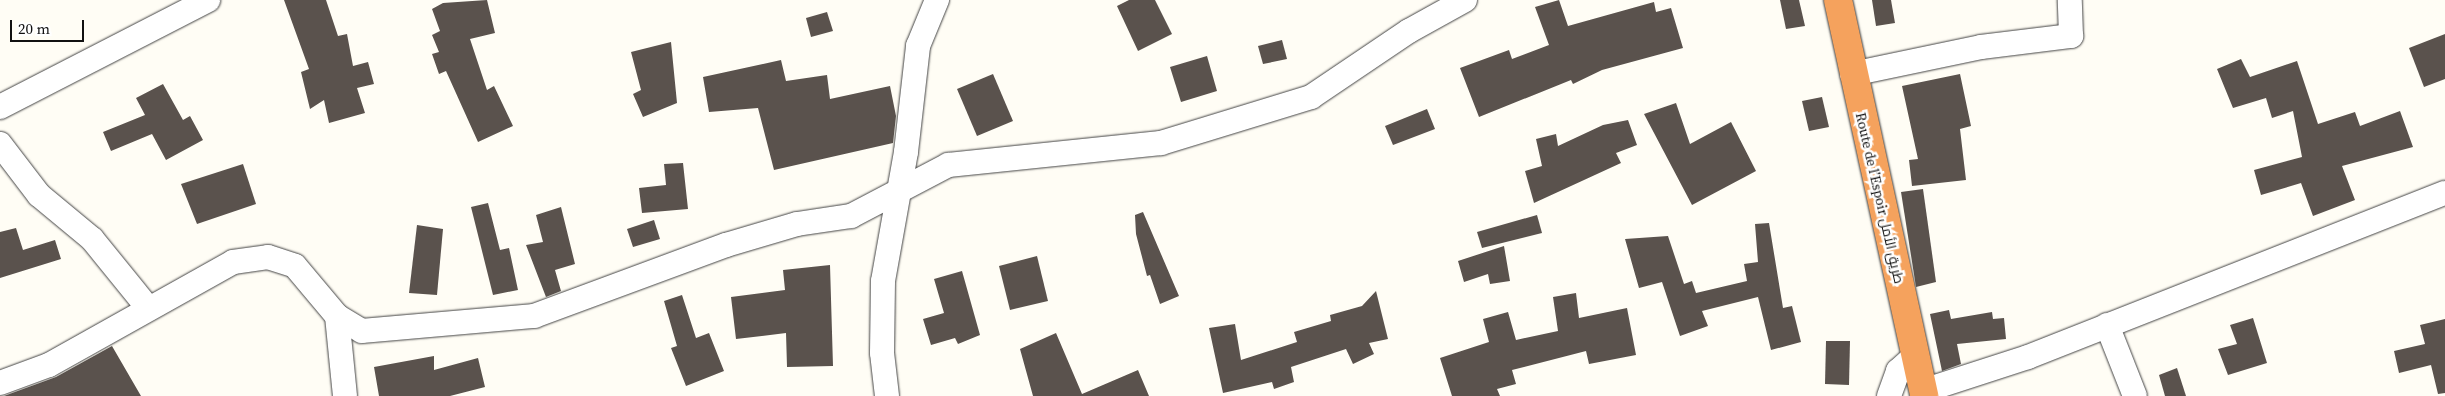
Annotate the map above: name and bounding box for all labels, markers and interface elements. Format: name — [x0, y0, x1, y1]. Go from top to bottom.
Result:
scale bar — [12, 10, 86, 42]
text: 20 m — [18, 18, 50, 39]
street label: Route de l’Espoir طريق الأمل — [1852, 111, 1908, 285]

